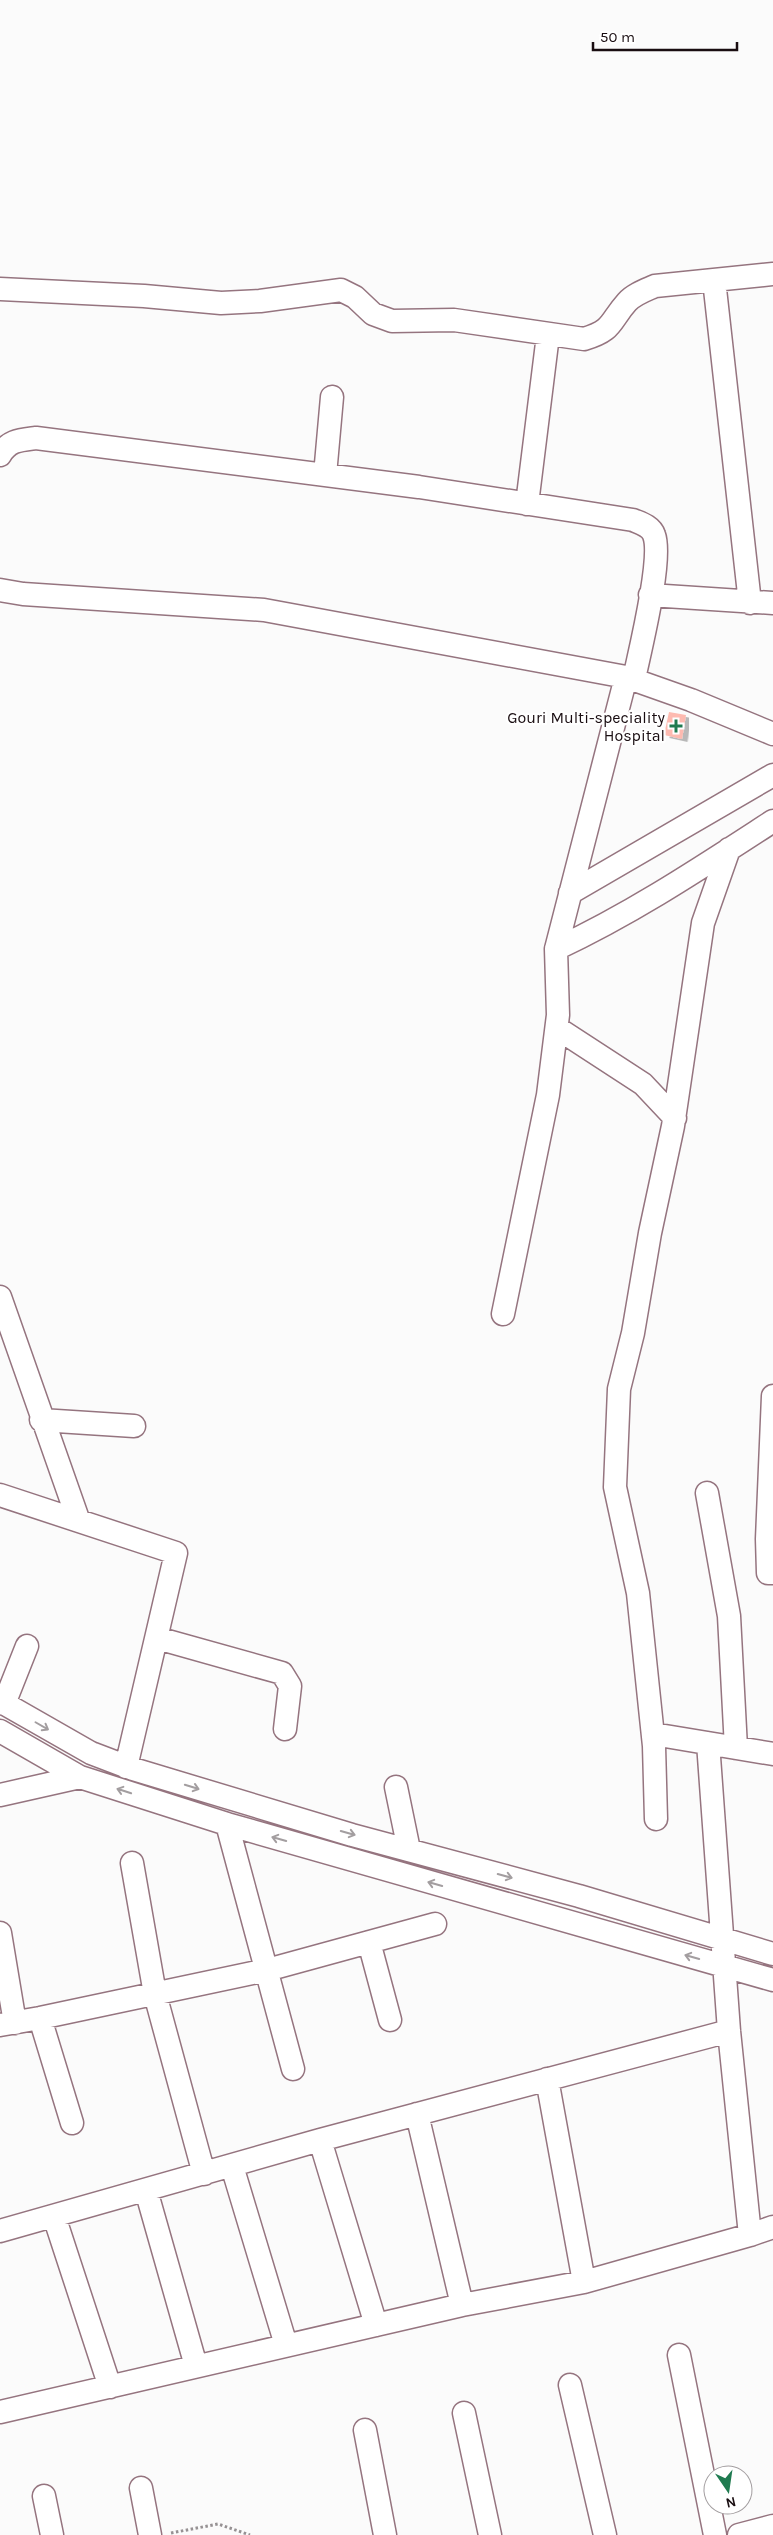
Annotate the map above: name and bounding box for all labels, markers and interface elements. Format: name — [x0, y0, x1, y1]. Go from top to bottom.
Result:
scale bar — [593, 20, 737, 52]
text: 50 m — [600, 28, 635, 46]
place label: Gouri Multi-speciality Hospital — [507, 708, 666, 745]
marker: Gouri Multi-speciality Hospital — [669, 719, 683, 733]
one-way arrow — [35, 1721, 49, 1731]
one-way arrow — [184, 1783, 200, 1793]
one-way arrow — [116, 1786, 132, 1795]
one-way arrow — [339, 1829, 355, 1839]
one-way arrow — [271, 1834, 287, 1843]
one-way arrow — [496, 1871, 512, 1881]
one-way arrow — [428, 1878, 444, 1888]
one-way arrow — [685, 1951, 701, 1961]
north arrow — [703, 2465, 753, 2515]
text: N — [724, 2493, 738, 2512]

